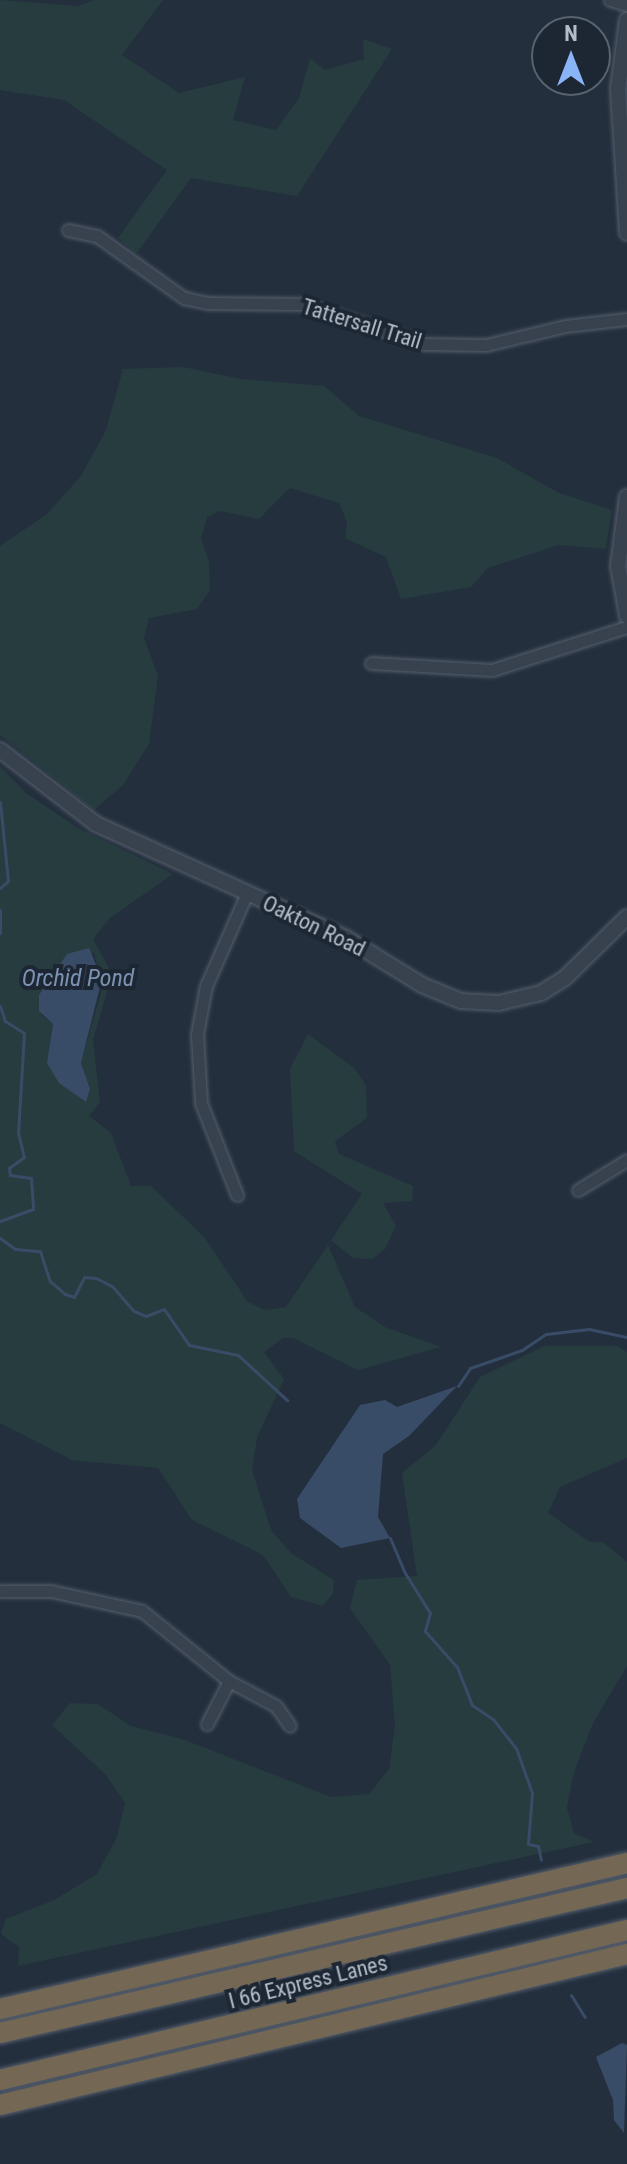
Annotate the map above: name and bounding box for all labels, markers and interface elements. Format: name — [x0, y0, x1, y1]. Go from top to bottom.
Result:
north arrow — [531, 16, 611, 96]
text: N — [564, 21, 578, 46]
street label: Tattersall Trail — [299, 293, 425, 355]
street label: Oakton Road — [258, 890, 370, 962]
water label: Orchid Pond — [22, 965, 134, 993]
street label: I 66 Express Lanes — [226, 1950, 390, 2014]

